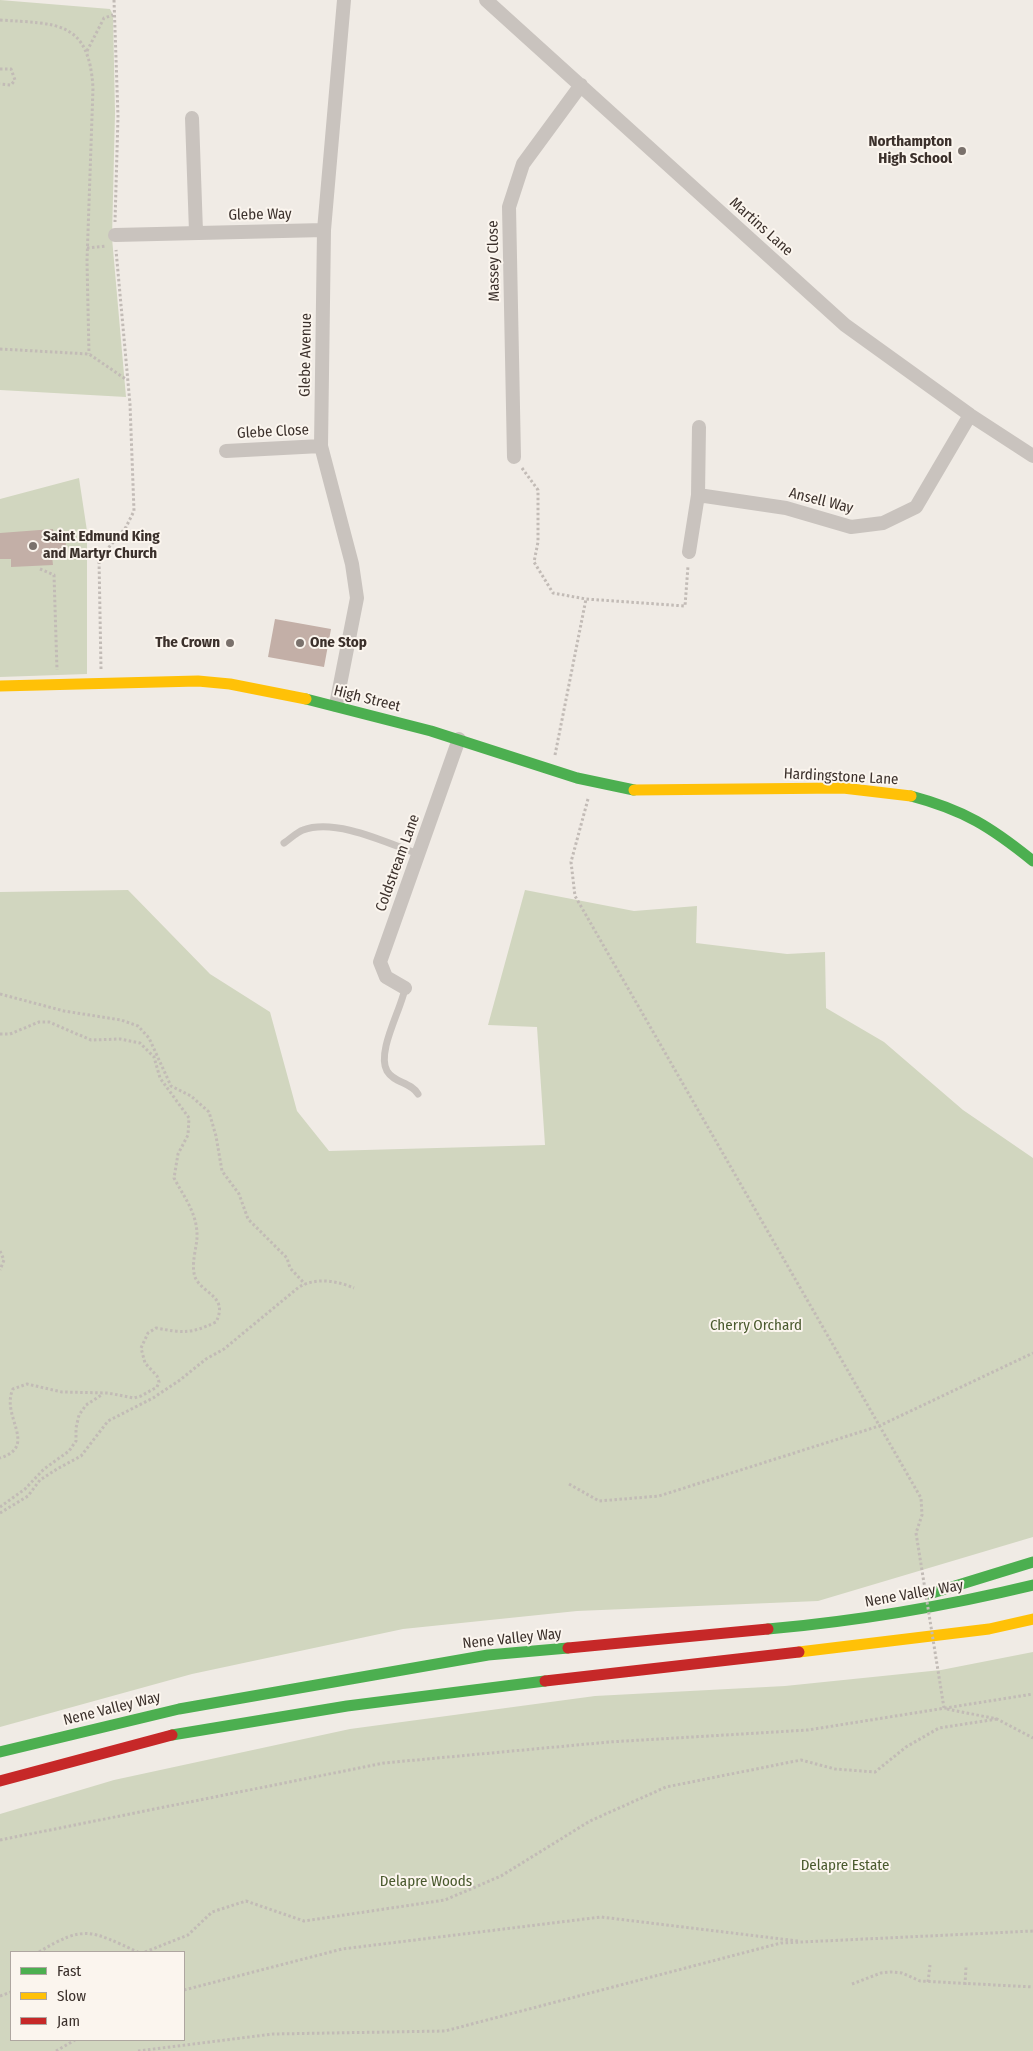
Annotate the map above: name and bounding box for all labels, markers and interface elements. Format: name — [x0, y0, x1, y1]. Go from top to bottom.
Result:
place label: Northampton High School — [868, 133, 952, 168]
marker: Northampton High School — [956, 145, 968, 157]
street label: Martins Lane — [726, 194, 796, 260]
street label: Glebe Way — [228, 205, 292, 225]
street label: Massey Close — [484, 220, 504, 302]
street label: Glebe Avenue — [296, 313, 316, 397]
street label: Glebe Close — [237, 421, 309, 443]
street label: Ansell Way — [787, 484, 855, 518]
place label: Saint Edmund King and Martyr Church — [43, 528, 160, 563]
marker: Saint Edmund King and Martyr Church — [27, 540, 39, 552]
place label: The Crown — [155, 634, 220, 652]
place label: One Stop — [310, 634, 367, 652]
marker: The Crown — [224, 637, 236, 649]
marker: One Stop — [294, 637, 306, 649]
street label: High Street — [332, 682, 402, 716]
street label: Hardingstone Lane — [783, 765, 899, 789]
street label: Coldstream Lane — [372, 812, 424, 914]
park label: Cherry Orchard — [710, 1317, 802, 1335]
street label: Nene Valley Way — [863, 1576, 965, 1612]
street label: Nene Valley Way — [462, 1625, 562, 1653]
street label: Nene Valley Way — [62, 1688, 162, 1730]
park label: Delapre Estate — [801, 1857, 889, 1875]
park label: Delapre Woods — [380, 1873, 472, 1891]
legend — [10, 1951, 185, 2041]
text: Fast — [57, 1962, 81, 1980]
text: Slow — [57, 1987, 86, 2005]
text: Jam — [57, 2012, 80, 2030]

